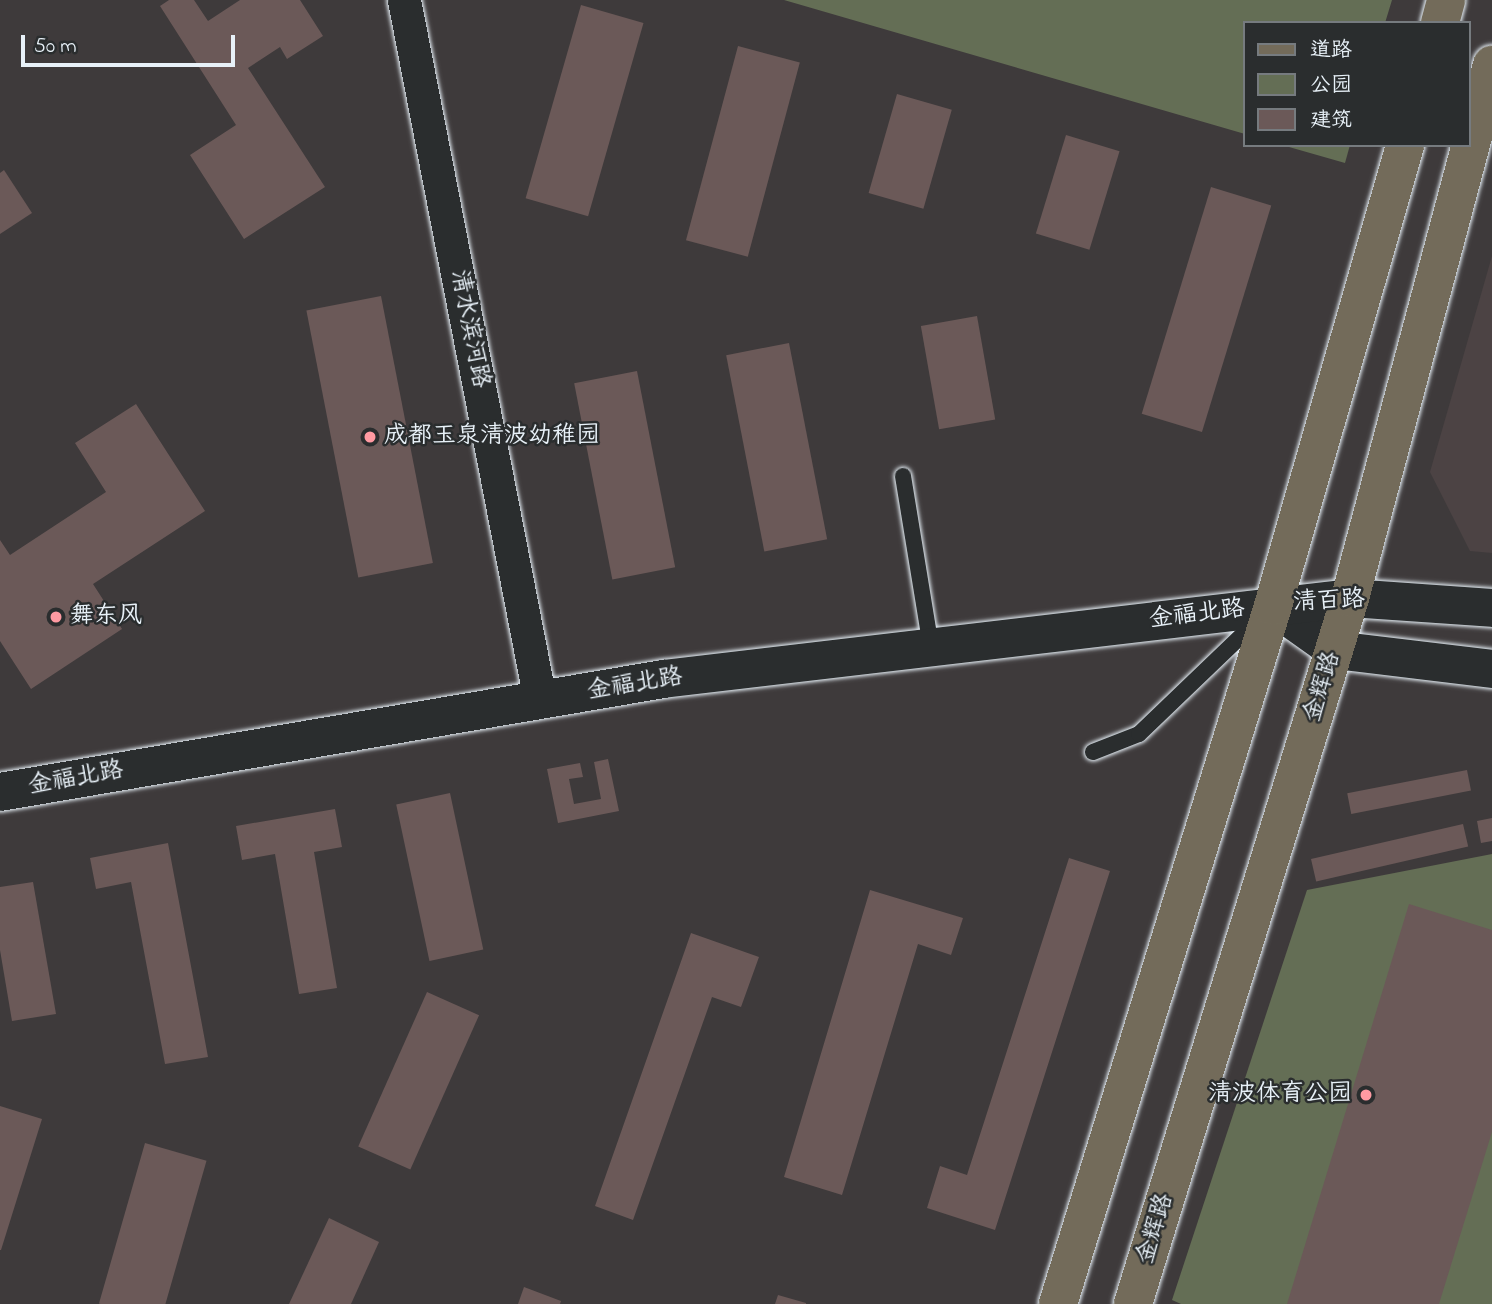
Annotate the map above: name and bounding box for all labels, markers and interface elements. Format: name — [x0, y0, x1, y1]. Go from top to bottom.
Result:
scale bar — [24, 21, 238, 65]
legend — [1244, 21, 1471, 147]
text: 50 m — [34, 32, 77, 62]
text: 道路 — [1310, 36, 1352, 66]
text: 公园 — [1310, 71, 1352, 101]
text: 建筑 — [1310, 106, 1352, 136]
street label: 清水滨河路 — [443, 267, 495, 391]
place label: 成都玉泉清波幼稚园 — [384, 423, 600, 451]
marker: 成都玉泉清波幼稚园 — [362, 429, 378, 445]
street label: 清百路 — [1292, 586, 1366, 618]
street label: 金福北路 — [1148, 595, 1246, 635]
place label: 舞东风 — [70, 603, 142, 631]
marker: 舞东风 — [48, 609, 64, 625]
street label: 金辉路 — [1299, 648, 1347, 726]
street label: 金福北路 — [585, 663, 685, 707]
street label: 金福北路 — [26, 756, 126, 802]
place label: 清波体育公园 — [1208, 1081, 1352, 1109]
marker: 清波体育公园 — [1358, 1087, 1374, 1103]
street label: 金辉路 — [1132, 1190, 1180, 1268]

